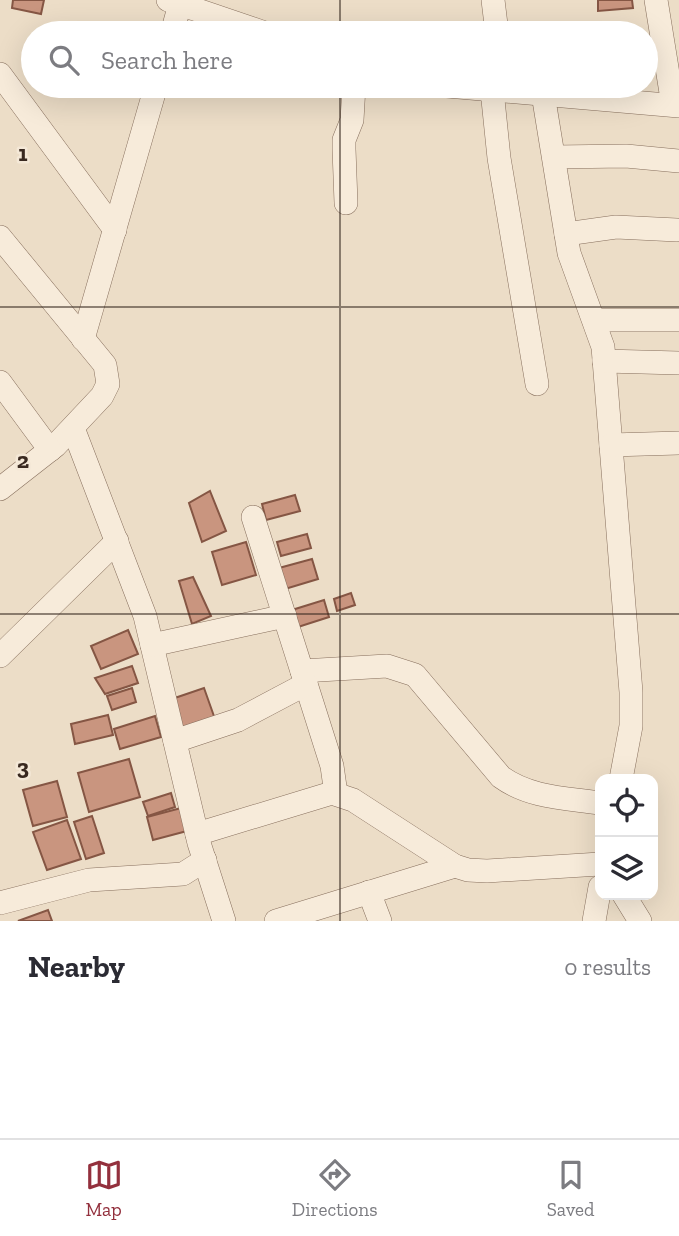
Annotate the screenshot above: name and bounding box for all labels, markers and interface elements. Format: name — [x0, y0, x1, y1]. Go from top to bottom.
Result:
search box — [21, 21, 658, 98]
icon: search — [45, 41, 83, 79]
text: Search here — [101, 44, 233, 76]
text: 1 — [18, 139, 28, 167]
text: 2 — [17, 446, 29, 474]
text: 3 — [17, 753, 29, 781]
map controls — [595, 774, 658, 900]
button: locate — [595, 774, 658, 837]
button: layers — [595, 837, 658, 900]
text: Nearby — [28, 949, 125, 985]
text: 0 results — [564, 953, 651, 981]
tab: Map — [85, 1156, 123, 1221]
tab: Directions — [292, 1156, 378, 1221]
tab: Saved — [547, 1156, 594, 1221]

